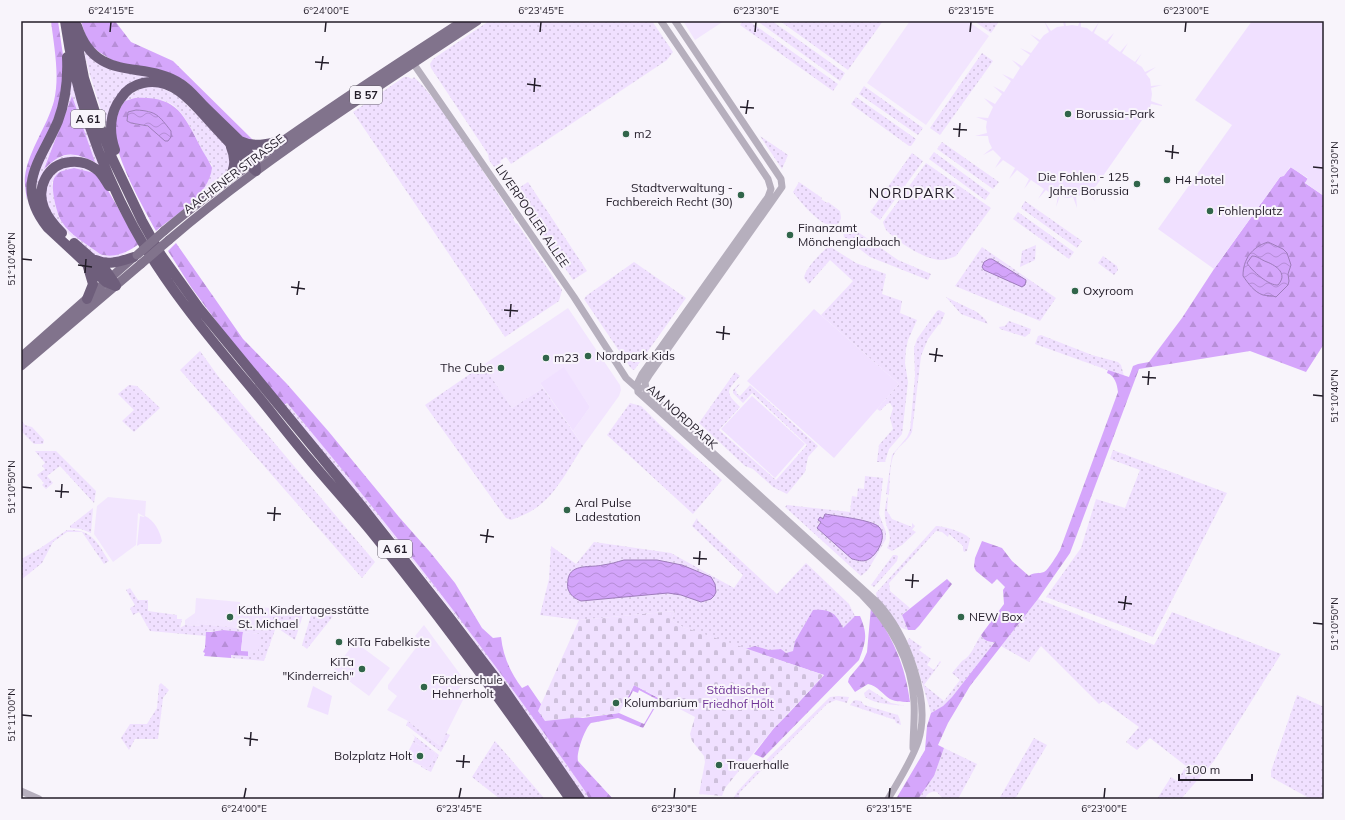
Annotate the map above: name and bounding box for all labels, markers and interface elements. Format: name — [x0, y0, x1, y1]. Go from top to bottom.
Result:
text: 6°24'15"E — [88, 4, 134, 17]
text: 6°24'00"E — [303, 4, 349, 17]
text: 6°23'45"E — [518, 4, 564, 17]
text: 6°23'30"E — [733, 4, 779, 17]
text: 6°23'15"E — [948, 4, 994, 17]
text: 6°23'00"E — [1163, 4, 1209, 17]
road number: B 57 — [350, 86, 382, 104]
place label: Borussia-Park — [1076, 106, 1155, 121]
marker: Borussia-Park — [1063, 109, 1073, 119]
road number: A 61 — [71, 110, 105, 128]
place label: m2 — [634, 126, 652, 141]
marker: m2 — [621, 129, 631, 139]
street label: AACHENER STRASSE — [180, 131, 287, 217]
text: 51°10'30"N — [1328, 141, 1341, 195]
street label: LIVERPOOLER ALLEE — [492, 161, 572, 270]
place label: Die Fohlen - 125 Jahre Borussia — [1038, 169, 1129, 198]
place label: H4 Hotel — [1175, 172, 1224, 187]
marker: H4 Hotel — [1162, 175, 1172, 185]
marker: Die Fohlen - 125 Jahre Borussia — [1132, 179, 1142, 189]
place label: Stadtverwaltung - Fachbereich Recht (30) — [606, 180, 733, 209]
district label: NORDPARK — [869, 184, 955, 202]
marker: Stadtverwaltung - Fachbereich Recht (30) — [736, 190, 746, 200]
place label: Fohlenplatz — [1218, 203, 1283, 218]
marker: Fohlenplatz — [1205, 206, 1215, 216]
place label: Finanzamt Mönchengladbach — [798, 220, 901, 249]
marker: Finanzamt Mönchengladbach — [785, 230, 795, 240]
text: 51°10'40"N — [5, 232, 18, 286]
place label: Oxyroom — [1083, 283, 1133, 298]
marker: Oxyroom — [1070, 286, 1080, 296]
place label: Nordpark Kids — [596, 348, 675, 363]
place label: m23 — [554, 350, 579, 365]
marker: Nordpark Kids — [583, 351, 593, 361]
marker: m23 — [541, 353, 551, 363]
place label: The Cube — [440, 360, 493, 375]
marker: The Cube — [496, 363, 506, 373]
text: 51°10'40"N — [1328, 369, 1341, 423]
street label: AM NORDPARK — [644, 381, 721, 452]
text: 51°10'50"N — [5, 460, 18, 514]
place label: Aral Pulse Ladestation — [575, 495, 641, 524]
marker: Aral Pulse Ladestation — [562, 505, 572, 515]
road number: A 61 — [378, 540, 412, 558]
text: 51°10'50"N — [1328, 597, 1341, 651]
place label: Kath. Kindertagesstätte St. Michael — [238, 602, 369, 631]
place label: NEW Box — [969, 609, 1023, 624]
marker: Kath. Kindertagesstätte St. Michael — [225, 612, 235, 622]
marker: NEW Box — [956, 612, 966, 622]
place label: KiTa Fabelkiste — [347, 634, 430, 649]
marker: KiTa Fabelkiste — [334, 637, 344, 647]
place label: KiTa "Kinderreich" — [282, 654, 354, 683]
marker: KiTa "Kinderreich" — [357, 664, 367, 674]
place label: Förderschule Hehnerholt — [432, 672, 503, 701]
marker: Förderschule Hehnerholt — [419, 682, 429, 692]
park label: Städtischer Friedhof Holt — [702, 682, 774, 711]
text: 51°11'00"N — [5, 688, 18, 742]
place label: Kolumbarium — [624, 695, 698, 710]
marker: Kolumbarium — [611, 698, 621, 708]
place label: Bolzplatz Holt — [334, 748, 412, 763]
marker: Bolzplatz Holt — [415, 751, 425, 761]
scale bar — [1179, 756, 1252, 782]
place label: Trauerhalle — [727, 757, 789, 772]
marker: Trauerhalle — [714, 760, 724, 770]
text: 100 m — [1185, 762, 1220, 777]
text: 6°24'00"E — [221, 802, 267, 815]
text: 6°23'45"E — [436, 802, 482, 815]
text: 6°23'30"E — [651, 802, 697, 815]
text: 6°23'15"E — [866, 802, 912, 815]
text: 6°23'00"E — [1081, 802, 1127, 815]

